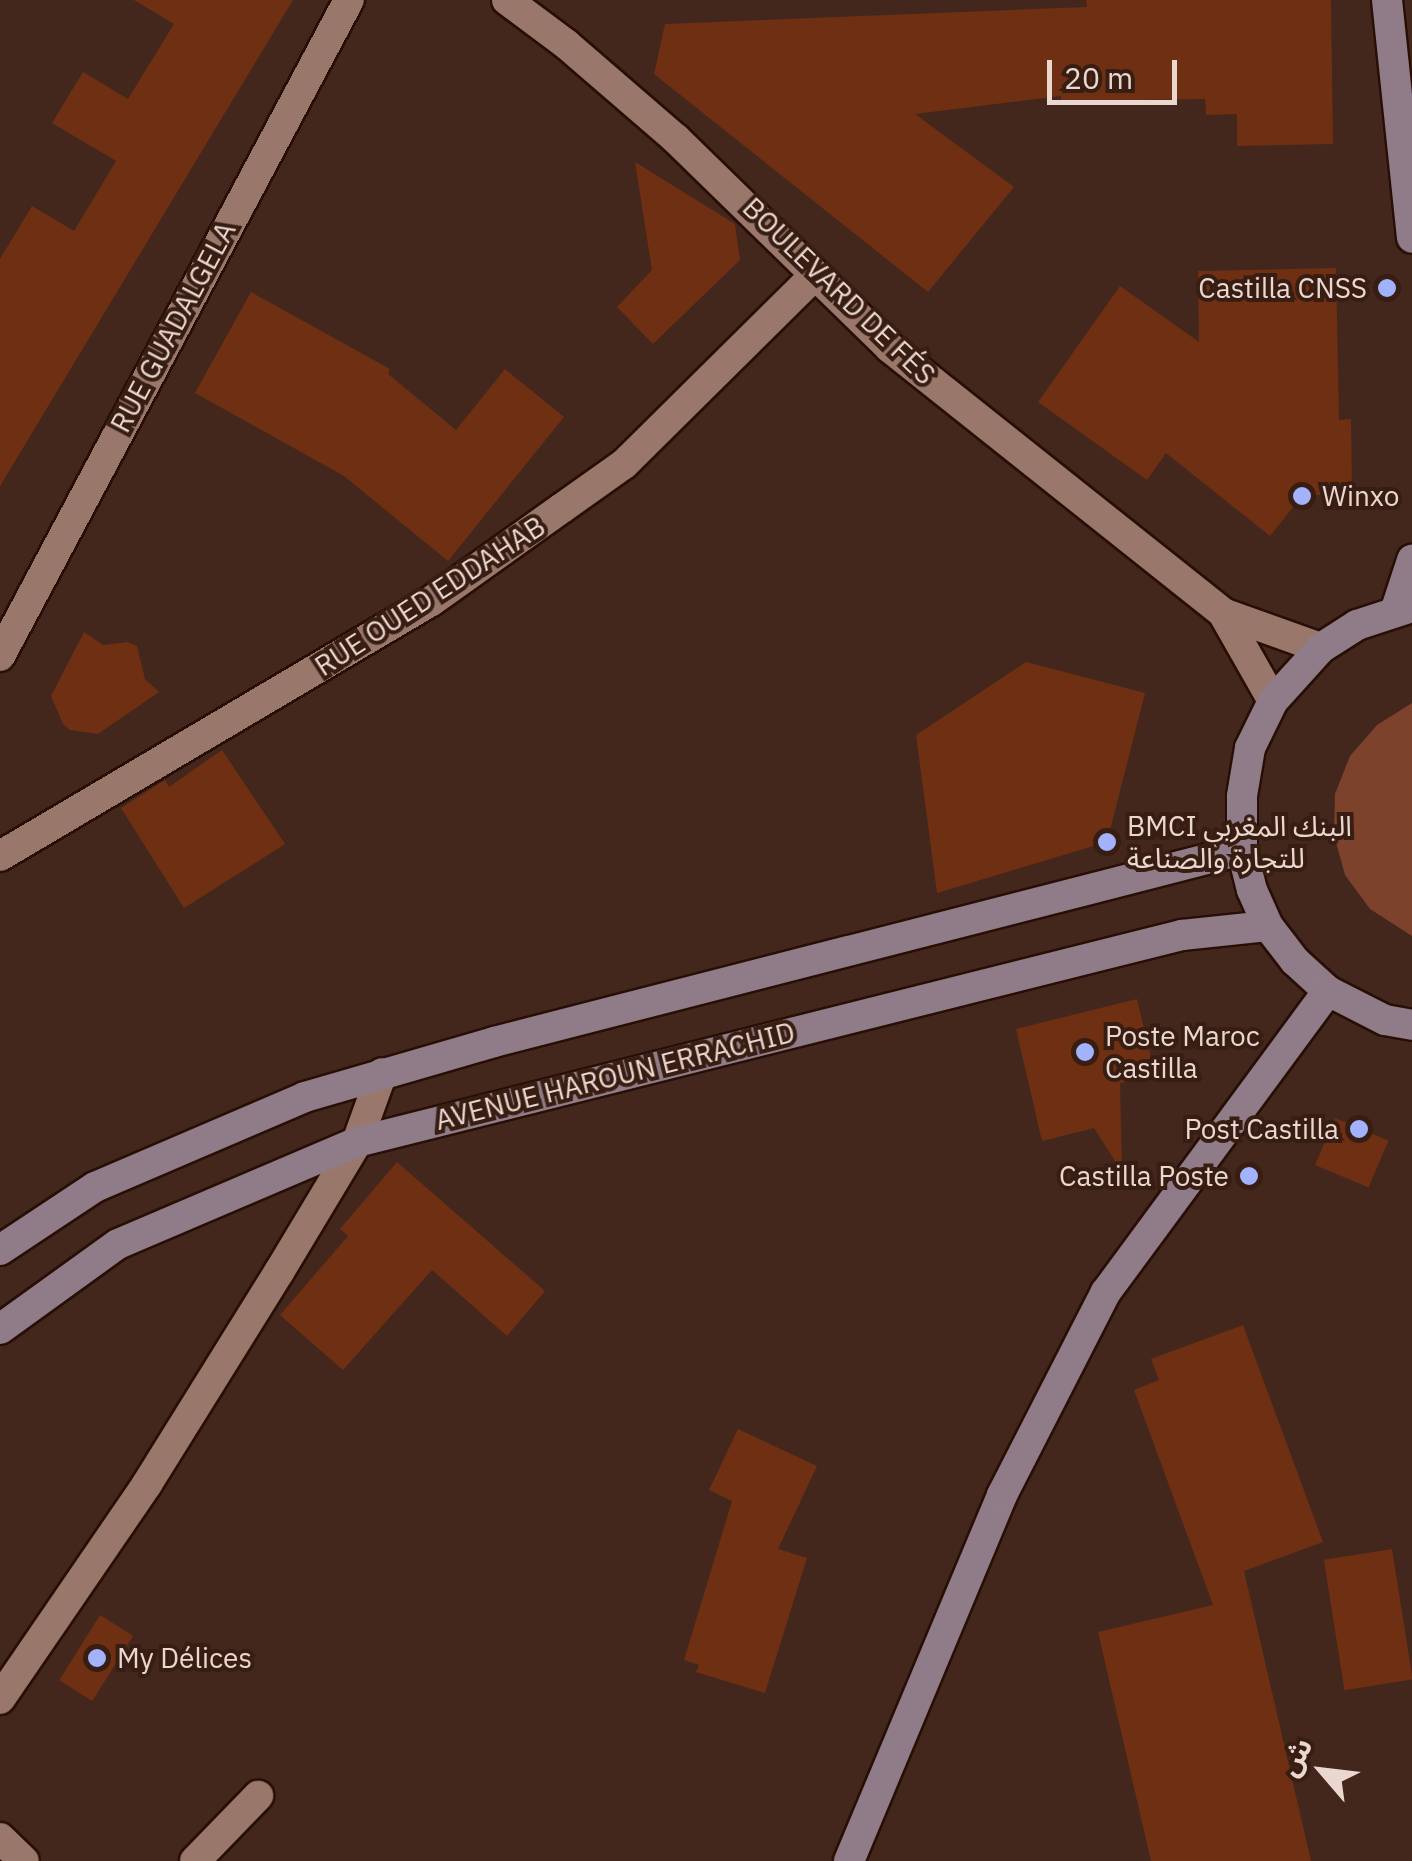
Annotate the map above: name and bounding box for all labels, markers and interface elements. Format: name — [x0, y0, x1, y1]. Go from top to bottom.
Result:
scale bar — [1052, 40, 1182, 102]
text: 20 m — [1064, 58, 1133, 97]
street label: BOULEVARD DE FÉS — [736, 191, 942, 391]
street label: RUE GUADALGELA — [103, 216, 243, 438]
place label: Castilla CNSS — [1198, 271, 1367, 305]
marker: Castilla CNSS — [1376, 277, 1398, 299]
place label: Winxo — [1322, 479, 1399, 513]
marker: Winxo — [1291, 485, 1313, 507]
street label: RUE OUED EDDAHAB — [309, 509, 551, 683]
place label: BMCI البنك المغربي للتجارة والصناعة — [1127, 809, 1352, 875]
marker: BMCI البنك المغربي للتجارة والصناعة — [1096, 831, 1118, 853]
street label: AVENUE HAROUN ERRACHID — [432, 1015, 798, 1137]
place label: Poste Maroc Castilla — [1105, 1019, 1260, 1085]
marker: Poste Maroc Castilla — [1074, 1041, 1096, 1063]
place label: Post Castilla — [1184, 1112, 1339, 1146]
marker: Post Castilla — [1348, 1118, 1370, 1140]
place label: Castilla Poste — [1059, 1159, 1229, 1193]
marker: Castilla Poste — [1238, 1165, 1260, 1187]
place label: My Délices — [117, 1641, 252, 1675]
marker: My Délices — [86, 1647, 108, 1669]
north arrow — [1272, 1721, 1372, 1821]
text: ش — [1270, 1731, 1320, 1782]

